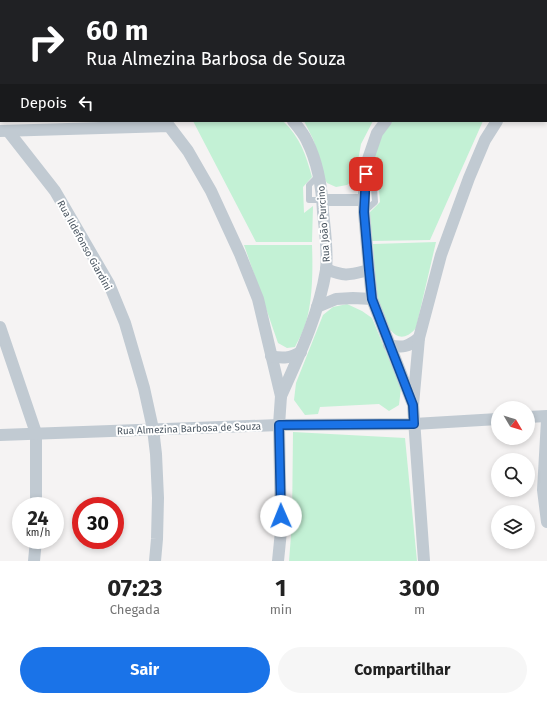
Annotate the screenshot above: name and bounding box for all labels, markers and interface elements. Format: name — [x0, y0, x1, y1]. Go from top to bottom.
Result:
text: 60 m — [86, 14, 148, 47]
icon: right — [20, 16, 72, 68]
text: Rua Almezina Barbosa de Souza — [86, 48, 346, 70]
icon: left — [75, 92, 97, 114]
text: Depois — [20, 94, 67, 112]
pin — [349, 157, 383, 191]
icon: arrive — [355, 163, 377, 185]
street label: Rua João Purcino — [315, 185, 333, 263]
street label: Rua Ildefonso Giardini — [54, 198, 114, 293]
north arrow — [491, 401, 535, 445]
map controls — [491, 401, 535, 549]
street label: Rua Almezina Barbosa de Souza — [117, 420, 261, 438]
button: search — [491, 453, 535, 497]
position arrow — [260, 495, 302, 537]
speed limit sign: 30 — [72, 497, 124, 549]
button: layers — [491, 505, 535, 549]
text: 24 — [27, 506, 49, 530]
text: km/h — [26, 527, 50, 539]
text: 07:23 — [107, 574, 162, 602]
text: 1 — [275, 574, 286, 602]
text: 300 — [399, 574, 440, 602]
text: Chegada — [110, 602, 160, 617]
text: min — [270, 602, 292, 617]
text: m — [414, 602, 425, 617]
button: Sair — [20, 647, 270, 693]
button: Compartilhar — [278, 647, 527, 693]

